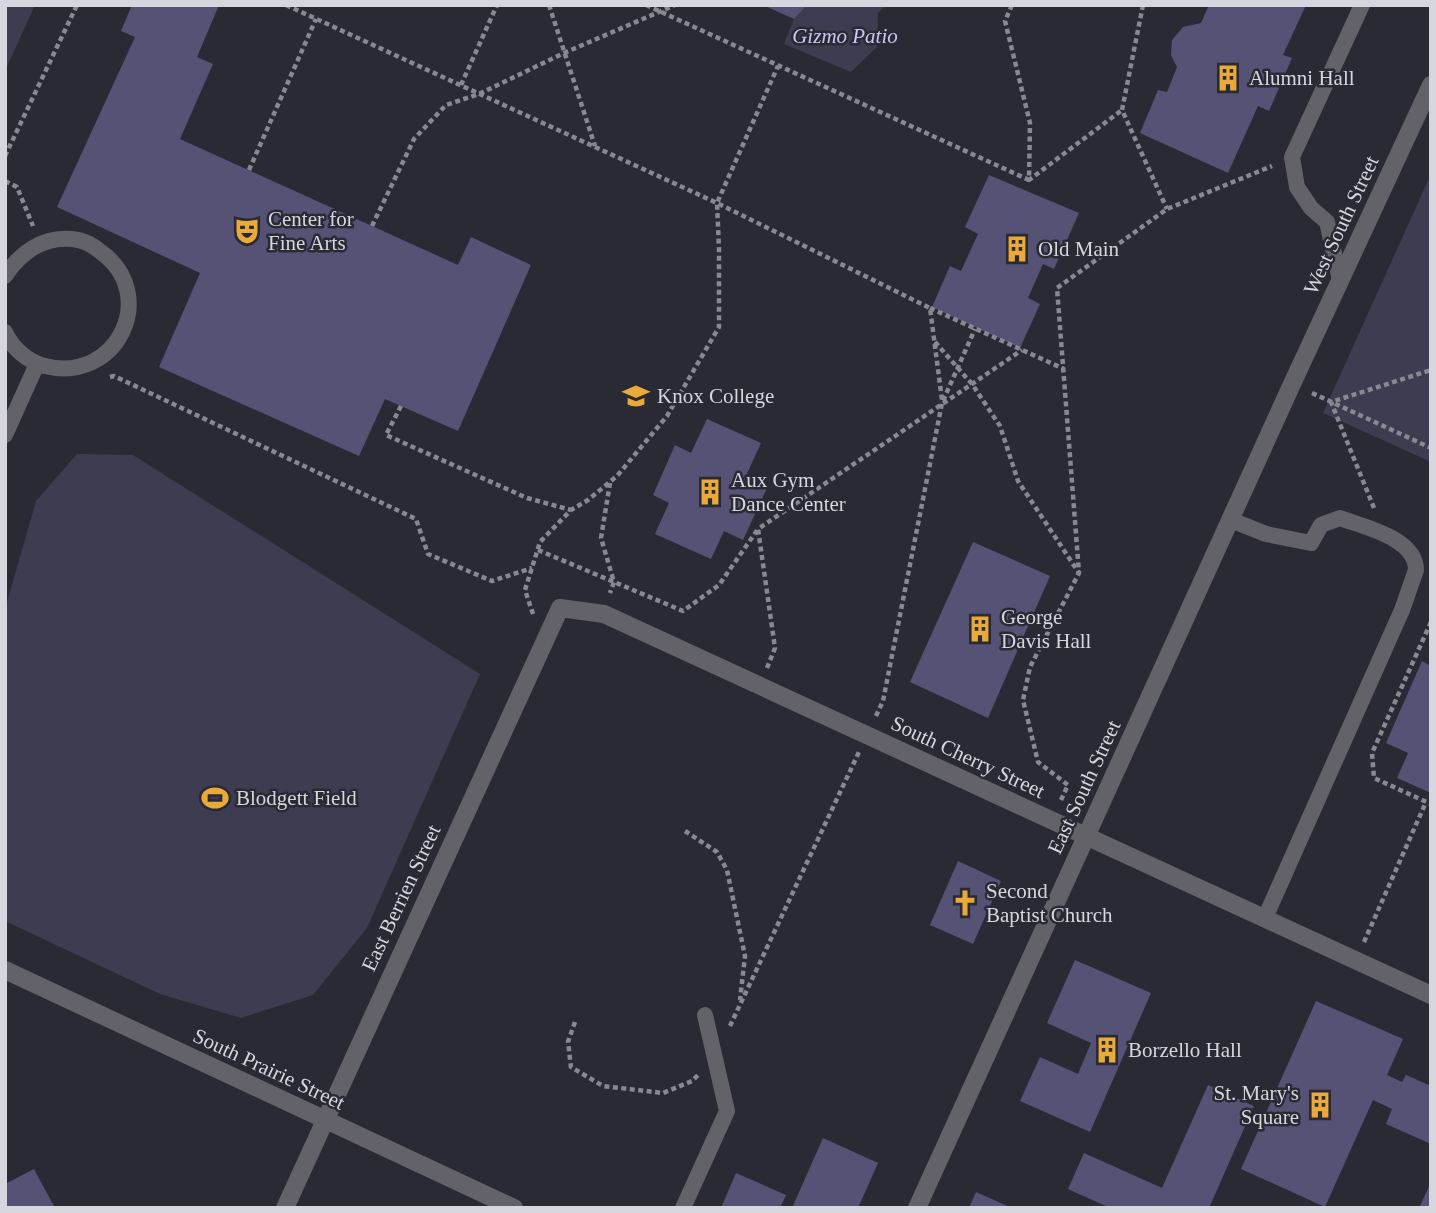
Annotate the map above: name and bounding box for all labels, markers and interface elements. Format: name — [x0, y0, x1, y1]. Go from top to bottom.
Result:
park label: Gizmo Patio — [792, 24, 898, 48]
building icon: Alumni Hall — [1213, 63, 1243, 93]
place label: Alumni Hall — [1249, 66, 1355, 90]
street label: West South Street — [1298, 152, 1384, 298]
place label: Center for Fine Arts — [268, 207, 354, 255]
theatre icon: Center for Fine Arts — [232, 216, 262, 246]
building icon: Old Main — [1002, 234, 1032, 264]
place label: Old Main — [1038, 237, 1120, 261]
school or university icon: Knox College — [621, 381, 651, 411]
place label: Knox College — [657, 384, 774, 408]
place label: Aux Gym Dance Center — [731, 468, 846, 516]
building icon: Aux Gym Dance Center — [695, 477, 725, 507]
place label: George Davis Hall — [1001, 605, 1092, 653]
building icon: George Davis Hall — [965, 614, 995, 644]
street label: South Cherry Street — [887, 711, 1049, 803]
street label: East South Street — [1043, 716, 1126, 858]
sports icon: Blodgett Field — [200, 783, 230, 813]
place label: Blodgett Field — [236, 786, 357, 810]
street label: East Berrien Street — [357, 821, 445, 975]
place label: Second Baptist Church — [986, 879, 1113, 927]
church icon: Second Baptist Church — [950, 888, 980, 918]
street label: South Prairie Street — [189, 1023, 349, 1115]
building icon: Borzello Hall — [1092, 1035, 1122, 1065]
place label: Borzello Hall — [1128, 1038, 1242, 1062]
place label: St. Mary's Square — [1214, 1081, 1299, 1129]
building icon: St. Mary's Square — [1305, 1090, 1335, 1120]

